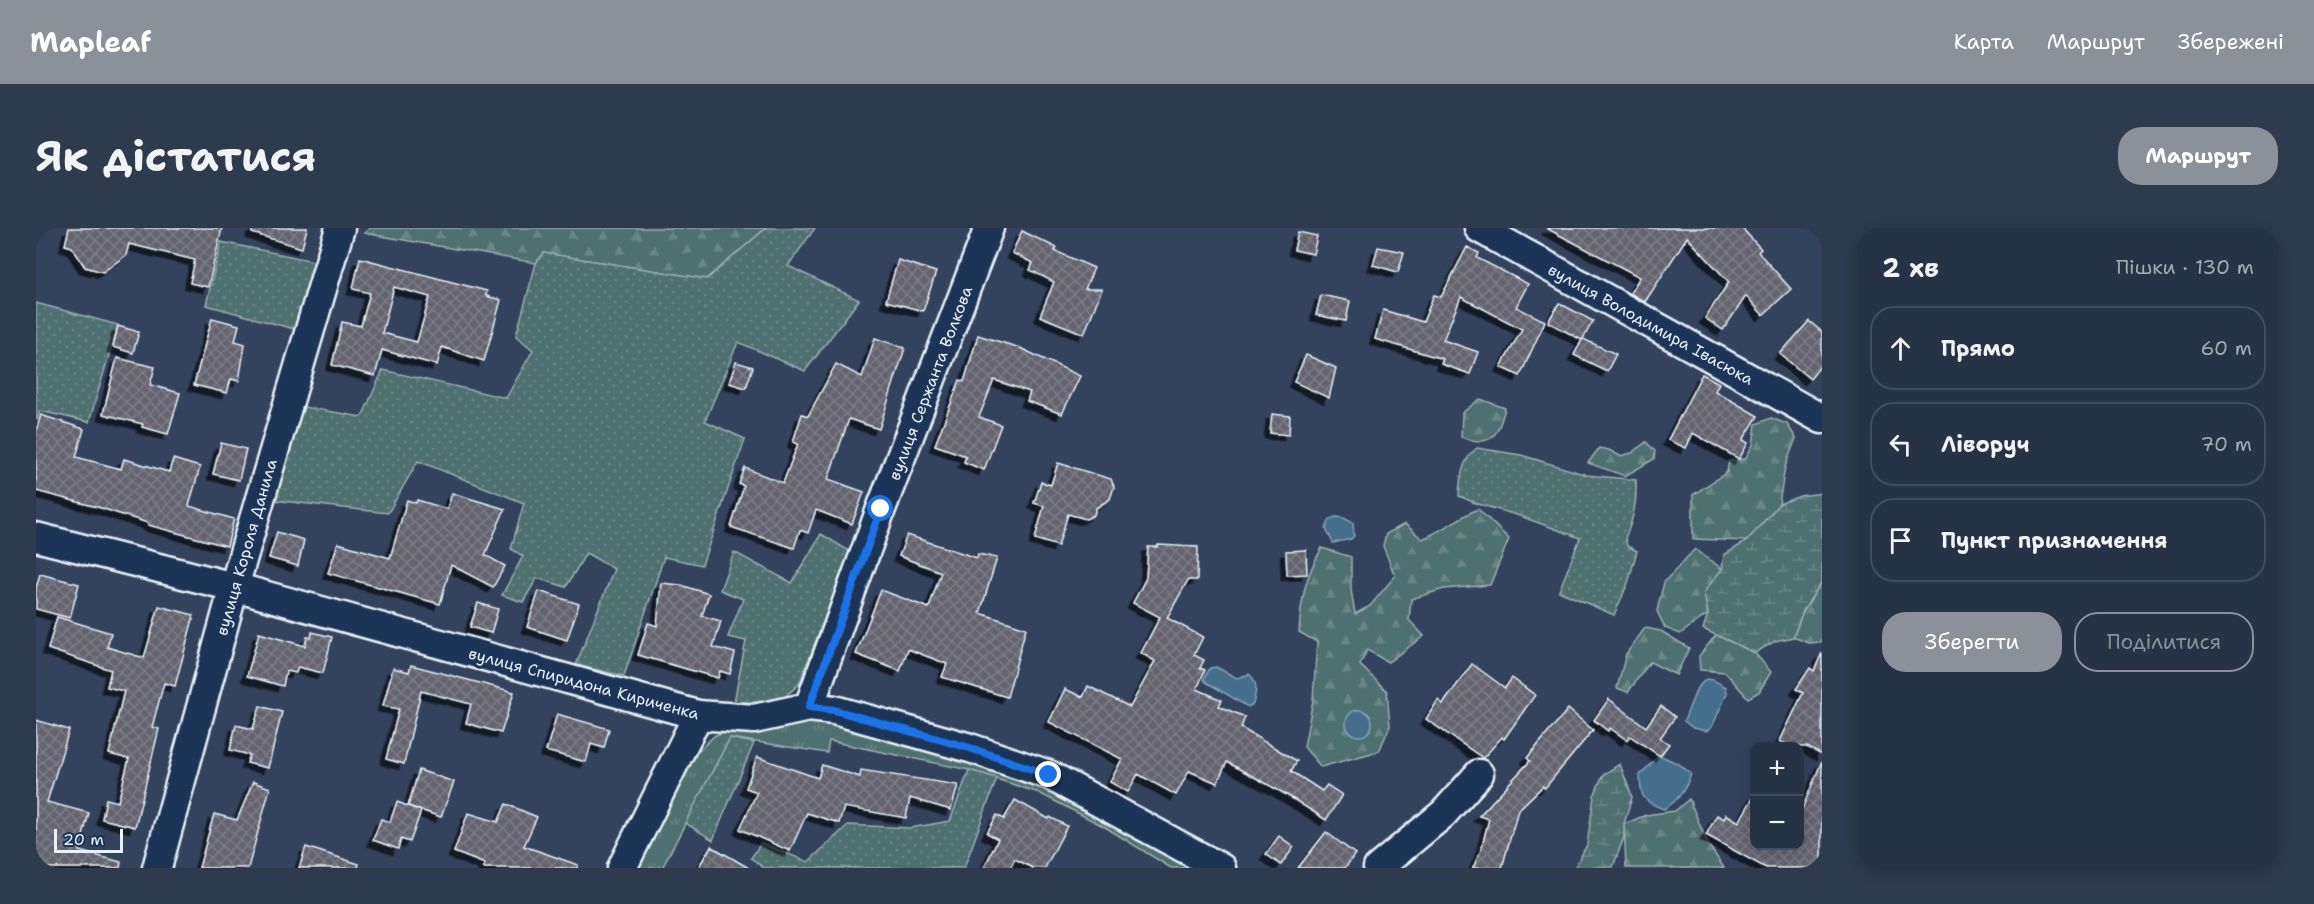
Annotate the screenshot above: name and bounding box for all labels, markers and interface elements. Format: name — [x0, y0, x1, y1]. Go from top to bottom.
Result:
text: Mapleaf — [30, 23, 151, 61]
text: Карта — [1954, 28, 2014, 56]
text: Маршрут — [2047, 28, 2145, 56]
text: Збережені — [2178, 28, 2284, 56]
button: Маршрут — [2118, 127, 2278, 185]
text: Як дістатися — [36, 128, 316, 184]
text: 2 хв — [1882, 250, 1939, 285]
text: Пішки · 130 m — [2116, 254, 2254, 280]
street label: вулиця Володимира Івасюка — [1544, 259, 1757, 390]
street label: вулиця Сержанта Волкова — [884, 283, 977, 483]
icon: ahead — [1884, 332, 1917, 365]
text: Прямо — [1941, 334, 2015, 363]
text: 60 m — [2200, 335, 2252, 361]
icon: left — [1884, 428, 1917, 461]
text: Ліворуч — [1941, 430, 2029, 459]
text: 70 m — [2200, 431, 2252, 457]
street label: вулиця Короля Данила — [211, 456, 282, 638]
route start — [867, 495, 893, 521]
icon: arrive — [1884, 524, 1917, 557]
text: Пункт призначення — [1941, 526, 2168, 555]
button: Зберегти — [1882, 612, 2062, 672]
button: Поділитися — [2074, 612, 2254, 672]
street label: вулиця Спиридона Кириченка — [466, 643, 702, 724]
map controls — [1750, 742, 1804, 850]
button: + — [1750, 742, 1804, 796]
route end — [1035, 761, 1061, 787]
button: − — [1750, 796, 1804, 850]
scale bar — [54, 826, 123, 854]
text: 20 m — [63, 829, 104, 850]

